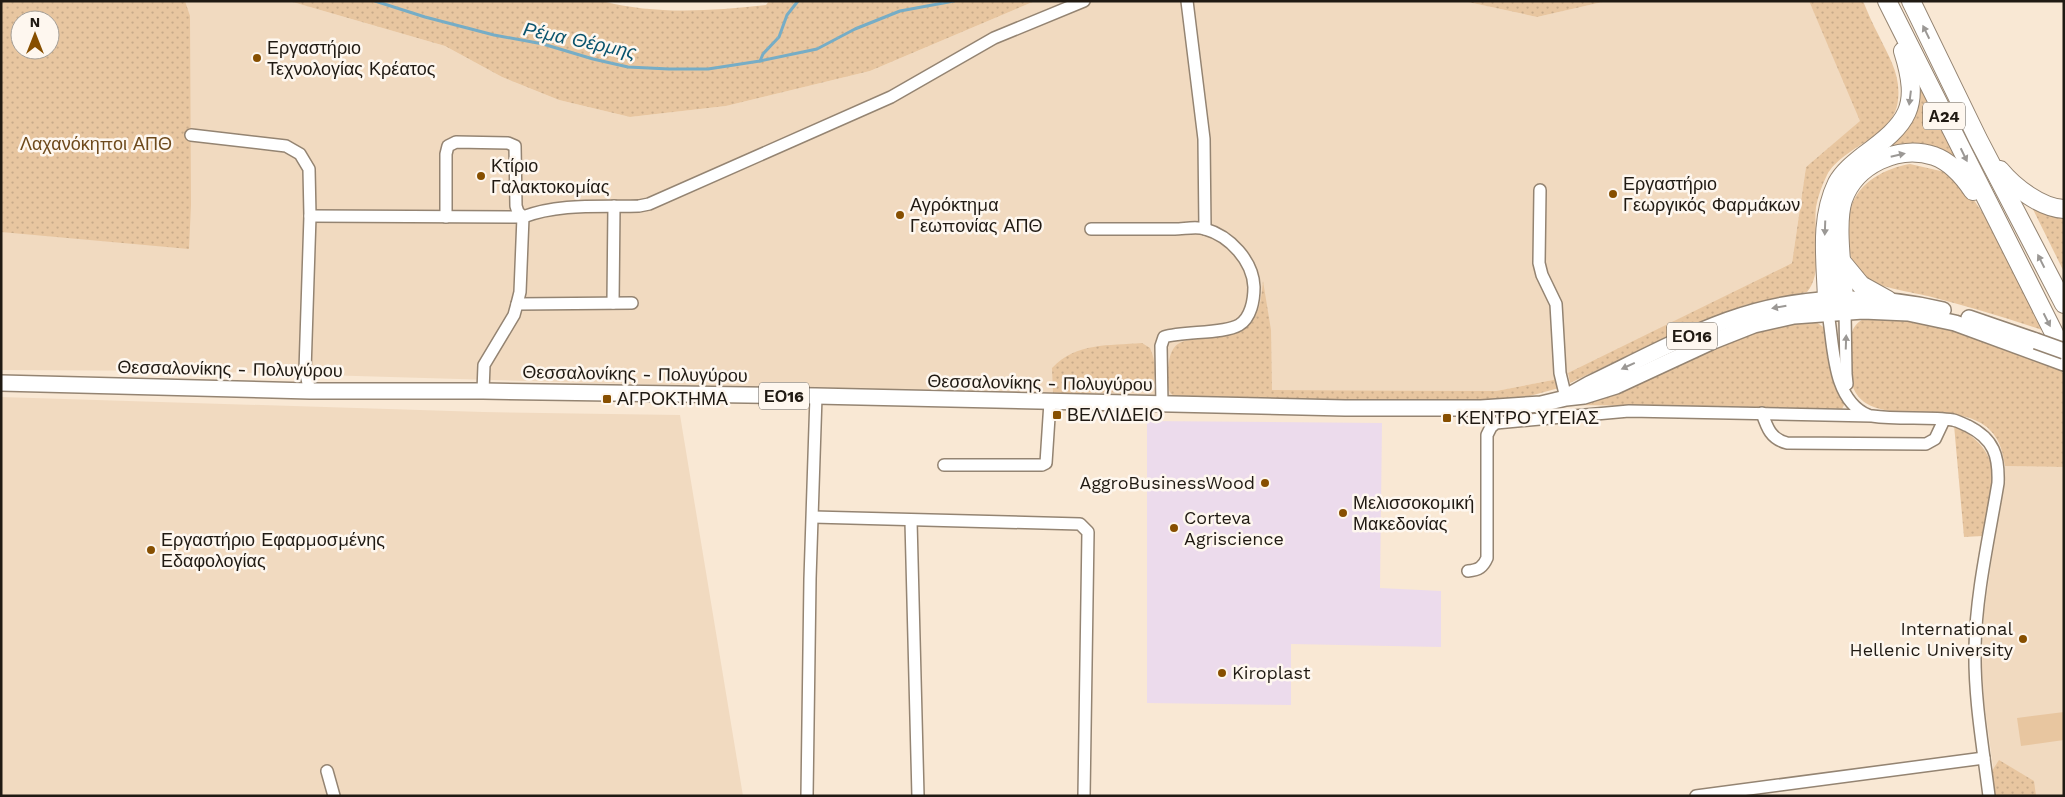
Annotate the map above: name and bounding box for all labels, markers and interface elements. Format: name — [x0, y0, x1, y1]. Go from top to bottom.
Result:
north arrow — [10, 10, 60, 60]
text: N — [30, 14, 40, 30]
water label: Ρέμα Θέρμης — [521, 17, 639, 64]
one-way arrow — [1922, 25, 1930, 40]
place label: Εργαστήριο Τεχνολογίας Κρέατος — [267, 37, 436, 79]
marker: Εργαστήριο Τεχνολογίας Κρέατος — [251, 52, 263, 64]
one-way arrow — [1906, 90, 1914, 106]
road number: Α24 — [1923, 102, 1965, 130]
park label: Λαχανόκηποι ΑΠΘ — [20, 133, 172, 154]
one-way arrow — [1959, 147, 1968, 162]
one-way arrow — [1890, 151, 1905, 159]
place label: Κτίριο Γαλακτοκομίας — [491, 155, 610, 197]
marker: Κτίριο Γαλακτοκομίας — [475, 170, 487, 182]
place label: Εργαστήριο Γεωργικός Φαρμάκων — [1623, 173, 1800, 215]
marker: Εργαστήριο Γεωργικός Φαρμάκων — [1607, 188, 1619, 200]
place label: Αγρόκτημα Γεωπονίας ΑΠΘ — [910, 194, 1042, 236]
marker: Αγρόκτημα Γεωπονίας ΑΠΘ — [894, 209, 906, 221]
one-way arrow — [1821, 220, 1829, 236]
one-way arrow — [2037, 254, 2045, 268]
one-way arrow — [1770, 303, 1786, 311]
one-way arrow — [2043, 313, 2051, 328]
road number: ΕΟ16 — [1667, 322, 1717, 350]
one-way arrow — [1842, 334, 1850, 350]
street label: Θεσσαλονίκης - Πολυγύρου — [117, 356, 343, 381]
street label: Θεσσαλονίκης - Πολυγύρου — [522, 361, 748, 386]
one-way arrow — [1621, 362, 1635, 370]
street label: Θεσσαλονίκης - Πολυγύρου — [927, 370, 1153, 395]
road number: ΕΟ16 — [759, 382, 809, 410]
place label: ΑΓΡΟΚΤΗΜΑ — [617, 388, 728, 409]
marker: ΑΓΡΟΚΤΗΜΑ — [601, 393, 613, 405]
place label: ΒΕΛΛΙΔΕΙΟ — [1067, 404, 1163, 425]
place label: ΚΕΝΤΡΟ ΥΓΕΙΑΣ — [1457, 407, 1599, 428]
marker: ΒΕΛΛΙΔΕΙΟ — [1051, 409, 1063, 421]
marker: ΚΕΝΤΡΟ ΥΓΕΙΑΣ — [1441, 412, 1453, 424]
place label: AggroBusinessWood — [1080, 472, 1255, 493]
marker: AggroBusinessWood — [1259, 477, 1271, 489]
place label: Μελισσοκομική Μακεδονίας — [1353, 492, 1474, 534]
place label: Corteva Agriscience — [1184, 507, 1284, 549]
marker: Μελισσοκομική Μακεδονίας — [1337, 507, 1349, 519]
marker: Corteva Agriscience — [1168, 522, 1180, 534]
place label: Εργαστήριο Εφαρμοσμένης Εδαφολογίας — [161, 529, 385, 571]
marker: Εργαστήριο Εφαρμοσμένης Εδαφολογίας — [145, 544, 157, 556]
place label: International Hellenic University — [1850, 618, 2014, 660]
marker: International Hellenic University — [2017, 633, 2029, 645]
place label: Kiroplast — [1232, 662, 1311, 683]
marker: Kiroplast — [1216, 667, 1228, 679]

